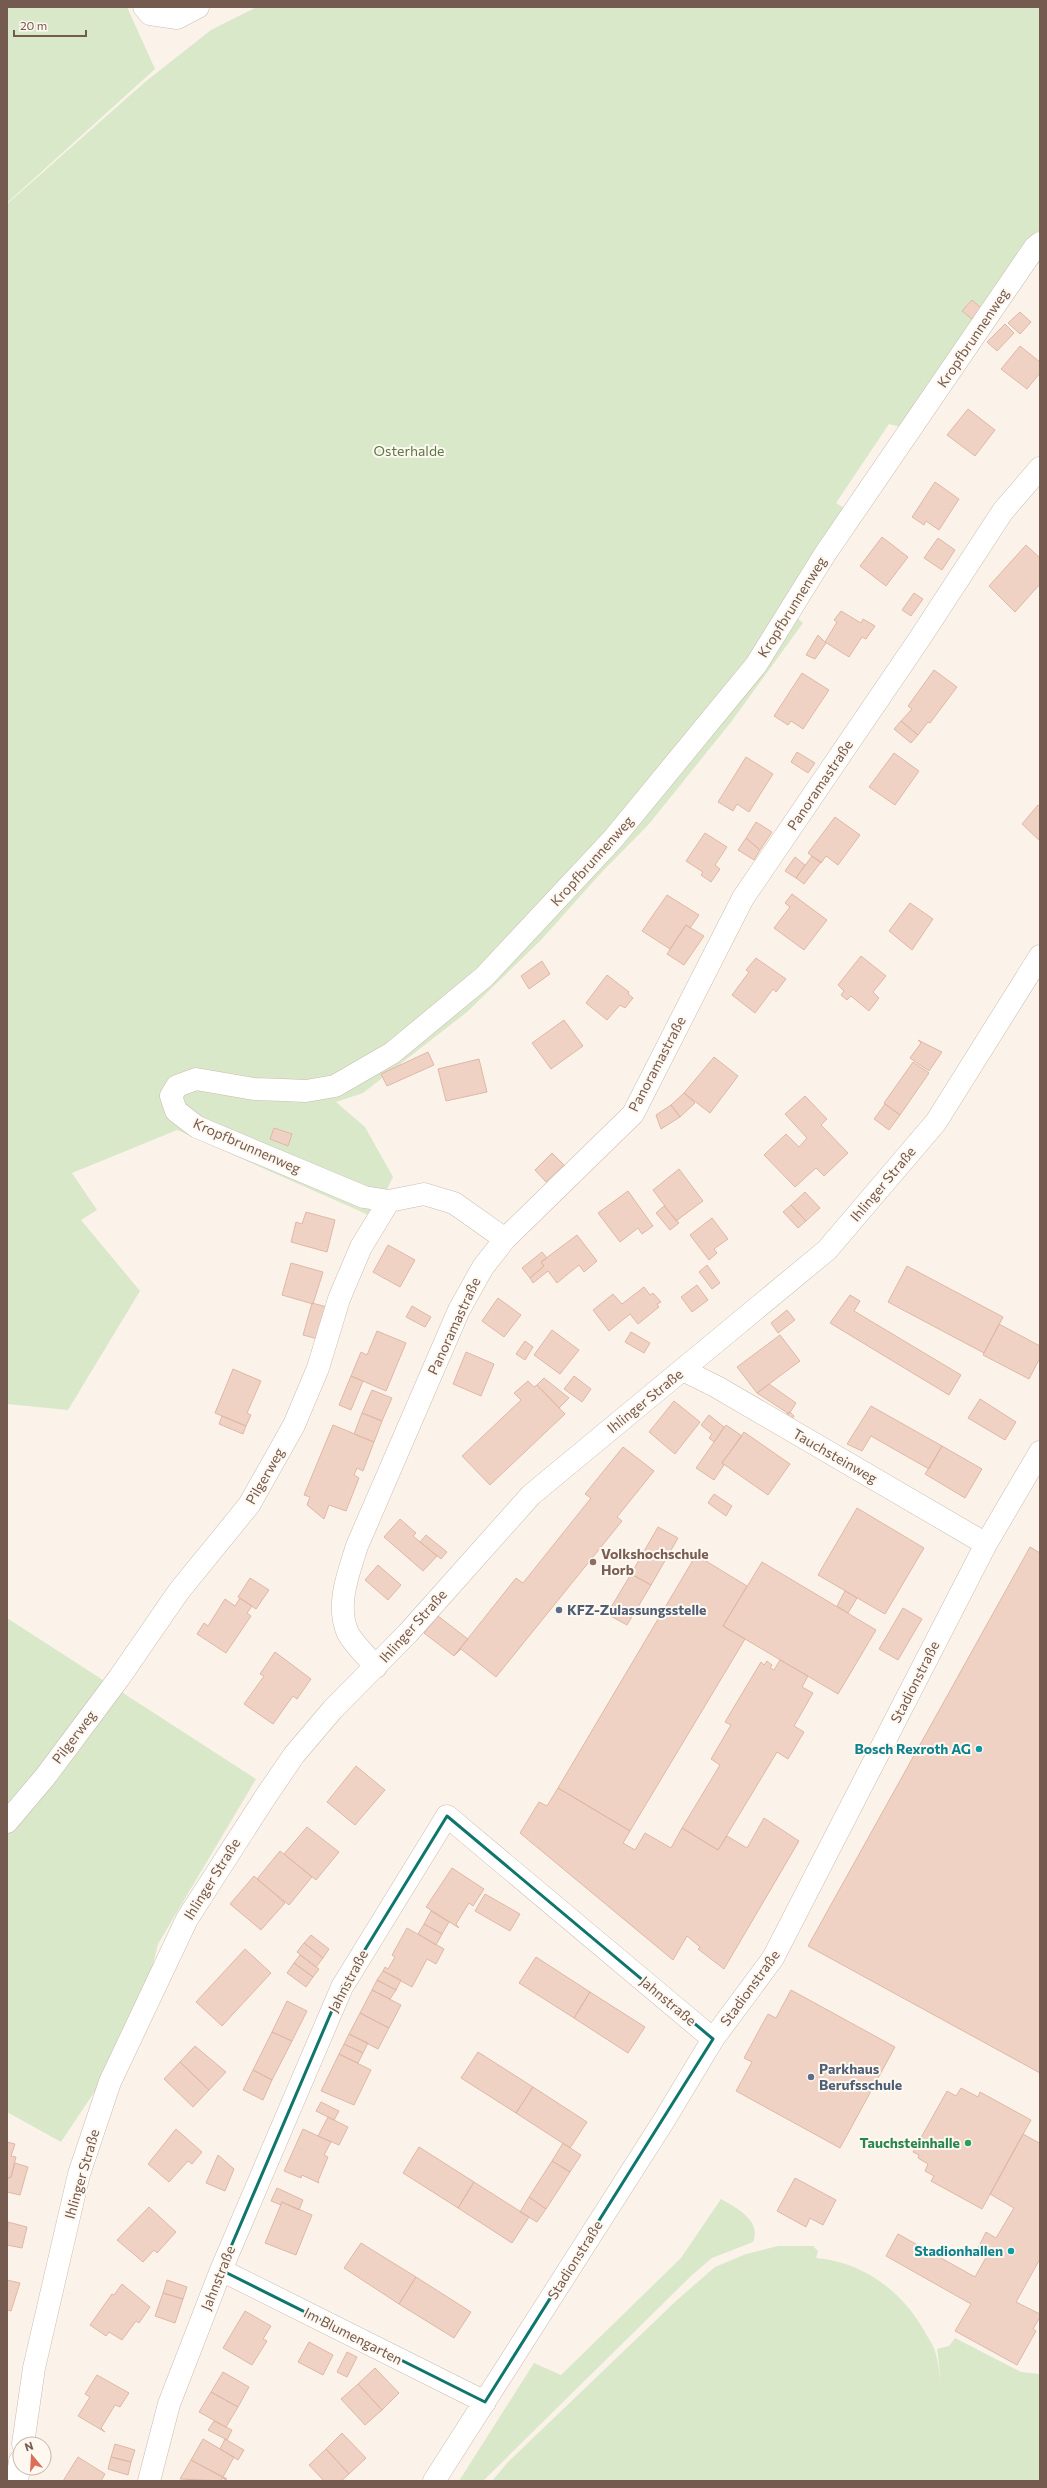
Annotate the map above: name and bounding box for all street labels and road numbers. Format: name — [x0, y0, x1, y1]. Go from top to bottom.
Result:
street label: Kropfbrunnenweg — [933, 285, 1012, 390]
street label: Kropfbrunnenweg — [754, 553, 830, 660]
street label: Panoramastraße — [783, 736, 856, 833]
street label: Kropfbrunnenweg — [547, 812, 637, 909]
street label: Panoramastraße — [624, 1013, 689, 1114]
street label: Kropfbrunnenweg — [191, 1114, 304, 1177]
street label: Ihlinger Straße — [846, 1143, 919, 1225]
street label: Panoramastraße — [424, 1274, 484, 1377]
street label: Ihlinger Straße — [603, 1365, 686, 1436]
street label: Tauchsteinweg — [790, 1425, 881, 1487]
street label: Pilgerweg — [242, 1444, 288, 1507]
street label: Ihlinger Straße — [375, 1586, 450, 1666]
street label: Stadionstraße — [887, 1638, 943, 1726]
street label: Pilgerweg — [48, 1706, 99, 1767]
street label: Ihlinger Straße — [180, 1835, 243, 1923]
street label: Stadionstraße — [716, 1946, 783, 2029]
street label: Jahnstraße — [324, 1947, 371, 2015]
street label: Jahnstraße — [637, 1972, 700, 2029]
street label: Ihlinger Straße — [61, 2127, 102, 2221]
street label: Stadionstraße — [544, 2217, 606, 2302]
street label: Jahnstraße — [197, 2243, 238, 2313]
street label: Im Blumengarten — [301, 2303, 405, 2368]

